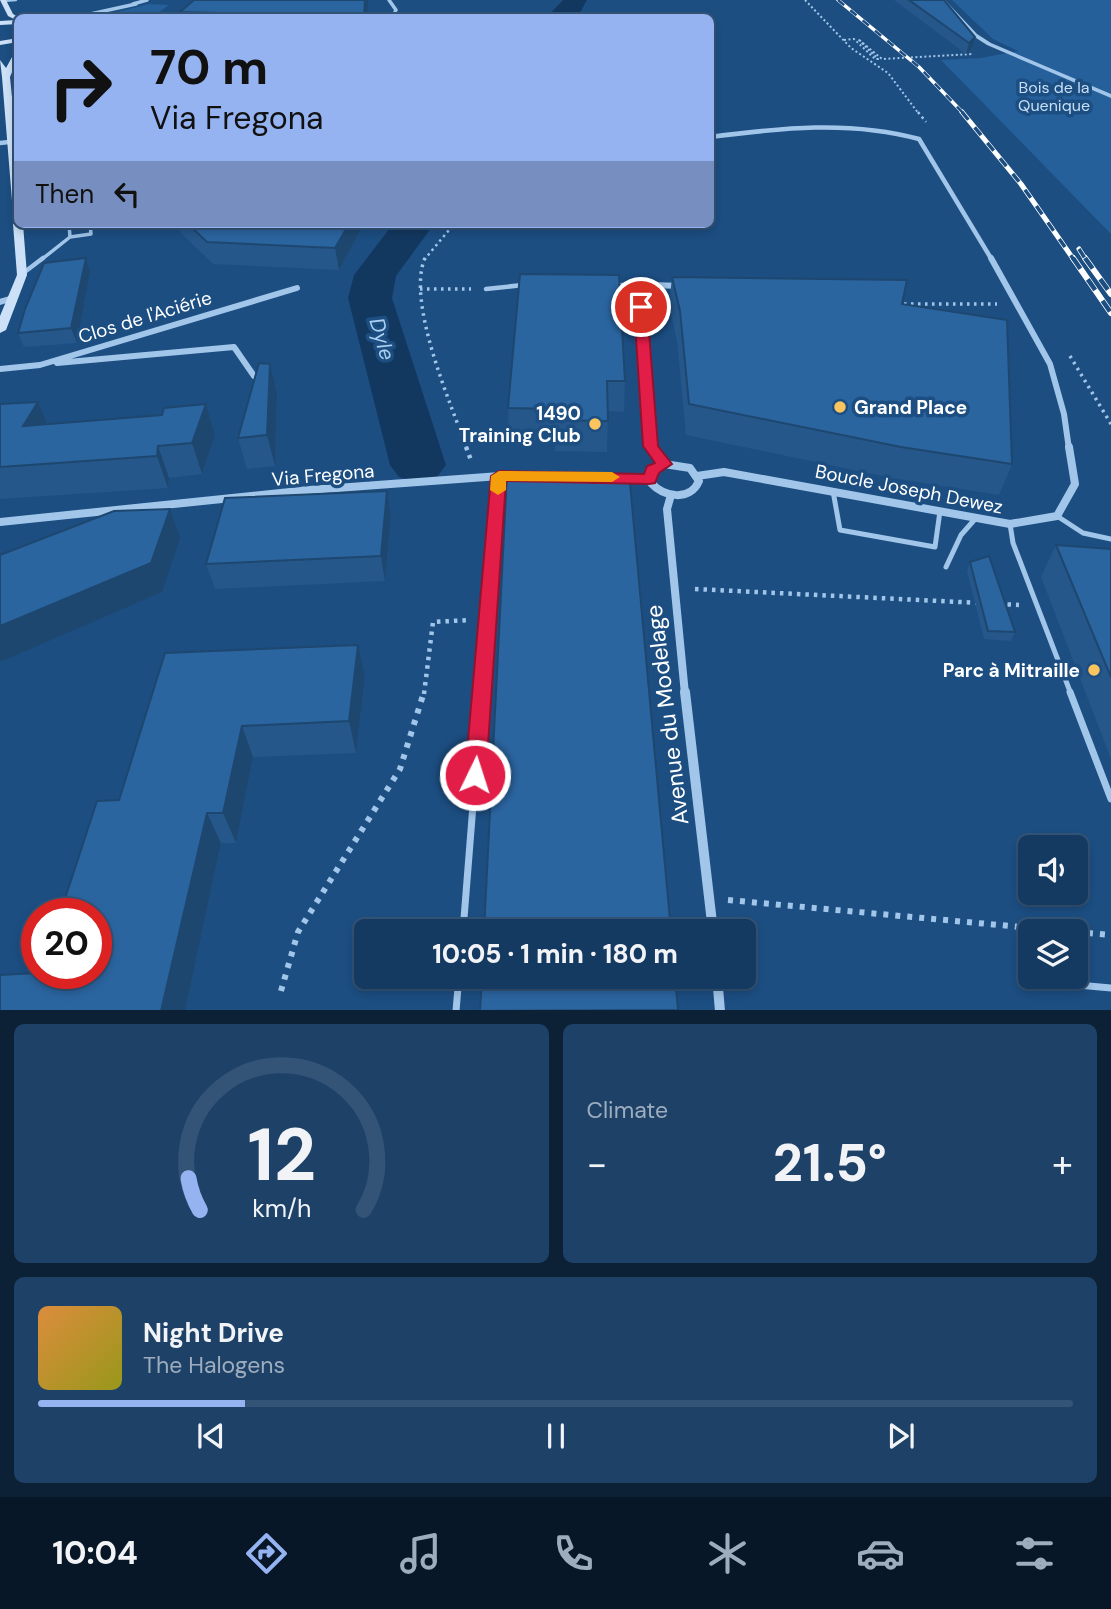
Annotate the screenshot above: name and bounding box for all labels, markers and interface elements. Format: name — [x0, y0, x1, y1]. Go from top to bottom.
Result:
text: 70 m — [150, 35, 268, 99]
icon: right — [35, 42, 126, 133]
park label: Bois de la Quenique — [1018, 77, 1090, 116]
text: Via Fregona — [150, 97, 323, 139]
icon: left — [108, 175, 146, 213]
text: Then — [35, 177, 94, 211]
pin — [611, 277, 671, 337]
street label: Clos de l'Aciérie — [75, 285, 215, 349]
icon: arrive — [622, 288, 660, 326]
water label: Dyle — [363, 315, 401, 364]
place label: Grand Place — [854, 395, 967, 420]
marker: Grand Place — [832, 399, 848, 415]
place label: 1490 Training Club — [459, 401, 581, 448]
marker: 1490 Training Club — [587, 416, 603, 432]
street label: Via Fregona — [271, 458, 375, 492]
street label: Boucle Joseph Dewez — [813, 459, 1005, 519]
street label: Avenue du Modelage — [639, 603, 695, 827]
place label: Parc à Mitraille — [943, 658, 1080, 683]
marker: Parc à Mitraille — [1086, 662, 1102, 678]
position arrow — [438, 738, 512, 812]
map controls — [1018, 835, 1088, 989]
button: sound — [1018, 835, 1088, 905]
speed limit sign: 20 — [21, 898, 112, 989]
button: layers — [1018, 919, 1088, 989]
text: 10:05 · 1 min · 180 m — [432, 937, 678, 971]
text: Climate — [587, 1095, 668, 1125]
text: 12 — [247, 1108, 316, 1203]
text: 21.5° — [773, 1129, 887, 1197]
text: − — [587, 1139, 607, 1189]
text: + — [1052, 1139, 1073, 1189]
text: km/h — [252, 1191, 311, 1224]
text: Night Drive — [143, 1316, 284, 1350]
text: The Halogens — [143, 1350, 285, 1380]
icon: previous — [192, 1417, 230, 1455]
icon: pause — [537, 1417, 575, 1455]
icon: next — [882, 1417, 920, 1455]
icon: directions — [242, 1529, 291, 1578]
icon: music — [396, 1529, 445, 1578]
icon: phone — [549, 1529, 598, 1578]
icon: climate — [703, 1529, 752, 1578]
icon: car — [856, 1529, 905, 1578]
icon: filters — [1010, 1529, 1059, 1578]
text: 10:04 — [52, 1532, 138, 1574]

